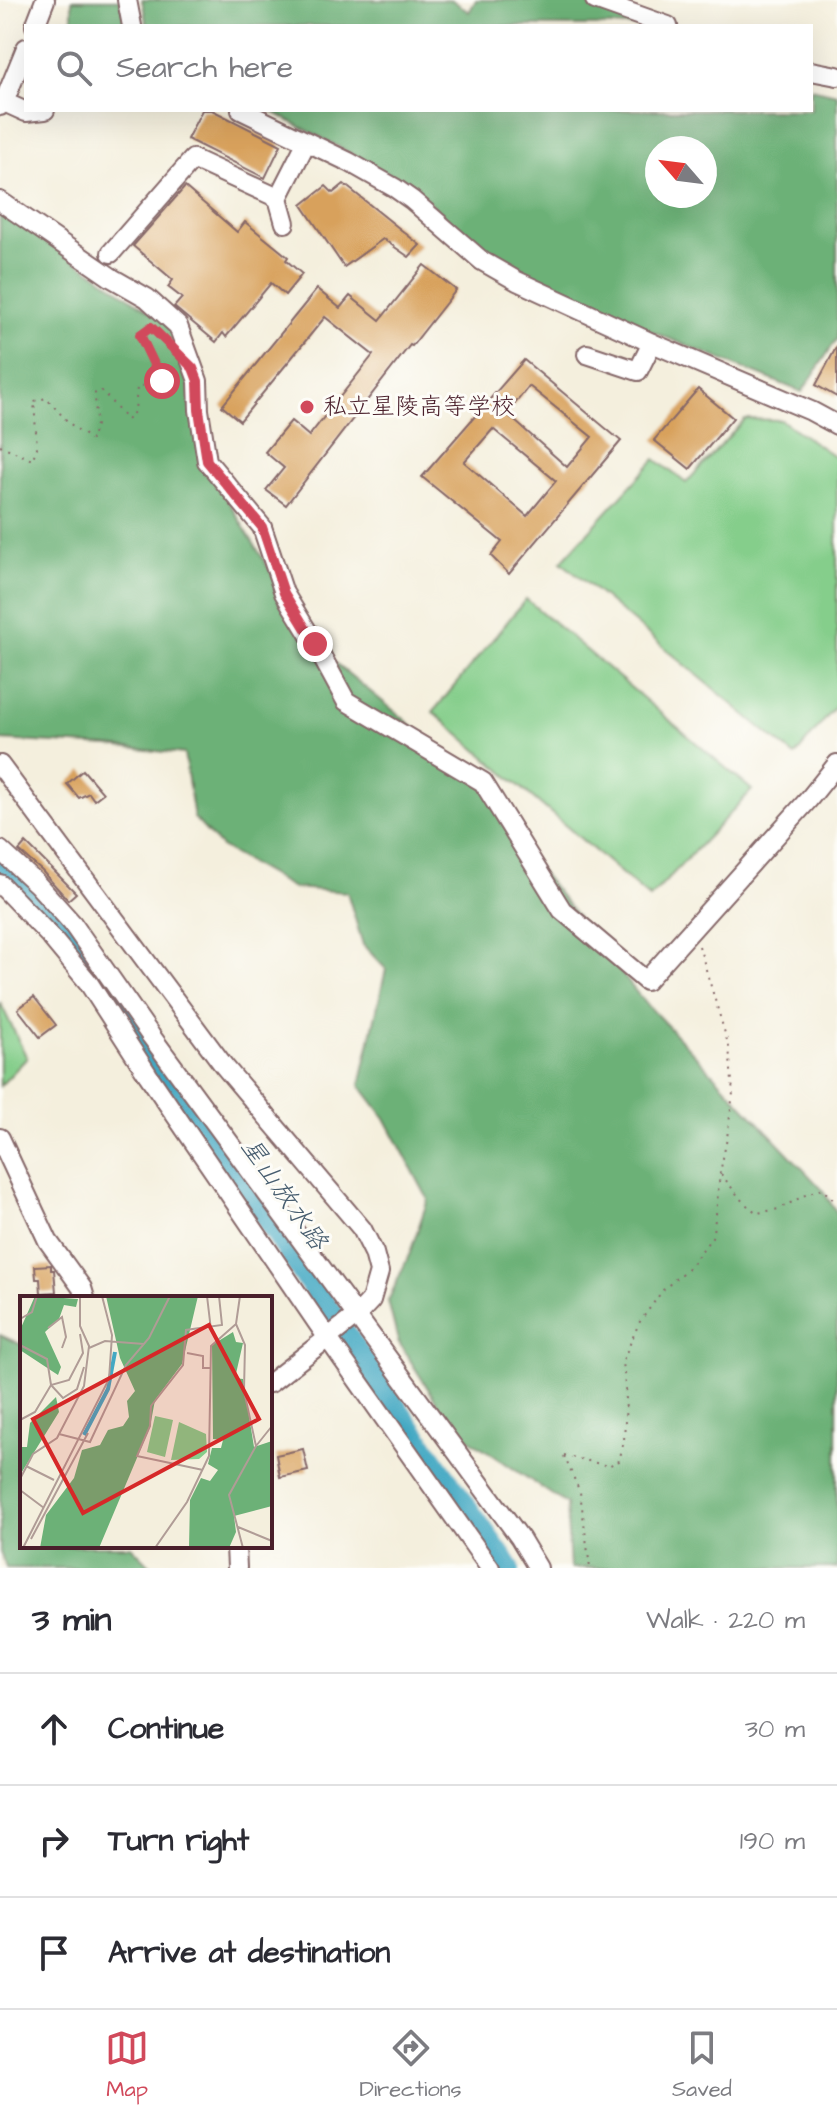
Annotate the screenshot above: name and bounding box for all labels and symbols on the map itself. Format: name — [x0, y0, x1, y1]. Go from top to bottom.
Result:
north arrow — [645, 136, 717, 208]
route start — [144, 363, 180, 399]
place label: 私立星陵高等学校 — [323, 390, 515, 424]
marker: 私立星陵高等学校 — [298, 398, 316, 416]
route end — [297, 626, 333, 662]
water label: 星山放水路 — [232, 1130, 337, 1259]
inset map — [20, 1296, 272, 1548]

